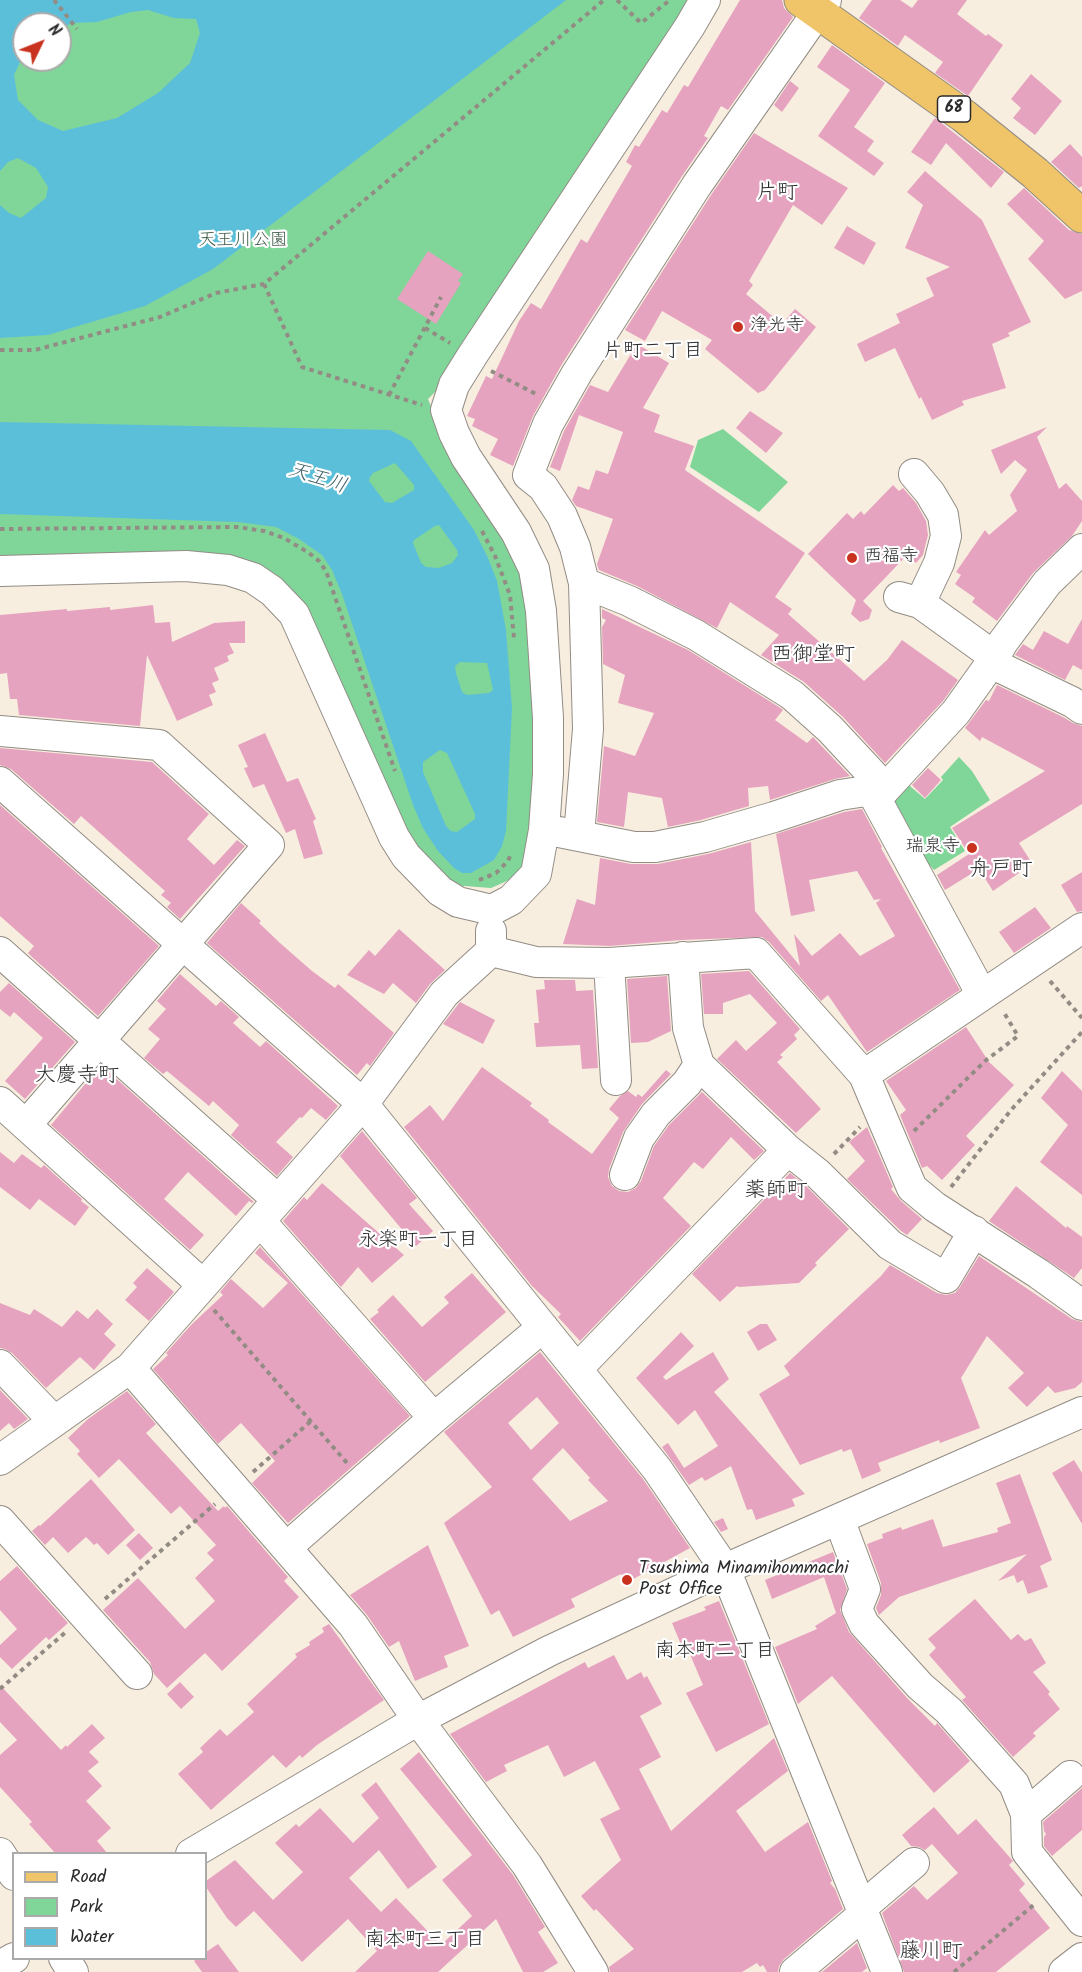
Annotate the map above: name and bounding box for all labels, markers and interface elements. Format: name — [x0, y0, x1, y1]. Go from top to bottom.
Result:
north arrow — [12, 12, 72, 72]
text: N — [41, 19, 67, 43]
road number: 68 — [938, 96, 970, 122]
district label: 片町 — [756, 181, 798, 207]
park label: 天王川公園 — [198, 231, 288, 253]
place label: 浄光寺 — [750, 316, 804, 338]
marker: 浄光寺 — [731, 320, 745, 334]
district label: 片町二丁目 — [603, 341, 703, 365]
water label: 天王川 — [285, 459, 349, 501]
place label: 西福寺 — [864, 547, 918, 569]
marker: 西福寺 — [845, 551, 859, 565]
district label: 西御堂町 — [771, 643, 855, 669]
place label: 瑞泉寺 — [906, 837, 960, 859]
marker: 瑞泉寺 — [965, 841, 979, 855]
district label: 舟戸町 — [970, 858, 1032, 884]
district label: 大慶寺町 — [35, 1064, 119, 1090]
district label: 薬師町 — [745, 1179, 807, 1205]
district label: 永楽町一丁目 — [358, 1230, 478, 1254]
place label: Tsushima Minamihommachi Post Office — [639, 1559, 849, 1602]
marker: Tsushima Minamihommachi Post Office — [620, 1573, 634, 1587]
district label: 南本町二丁目 — [655, 1641, 775, 1665]
legend — [12, 1852, 207, 1960]
text: Road — [70, 1863, 106, 1892]
text: Park — [70, 1893, 103, 1922]
text: Water — [70, 1923, 114, 1952]
district label: 南本町三丁目 — [365, 1930, 485, 1954]
district label: 藤川町 — [900, 1940, 962, 1966]

